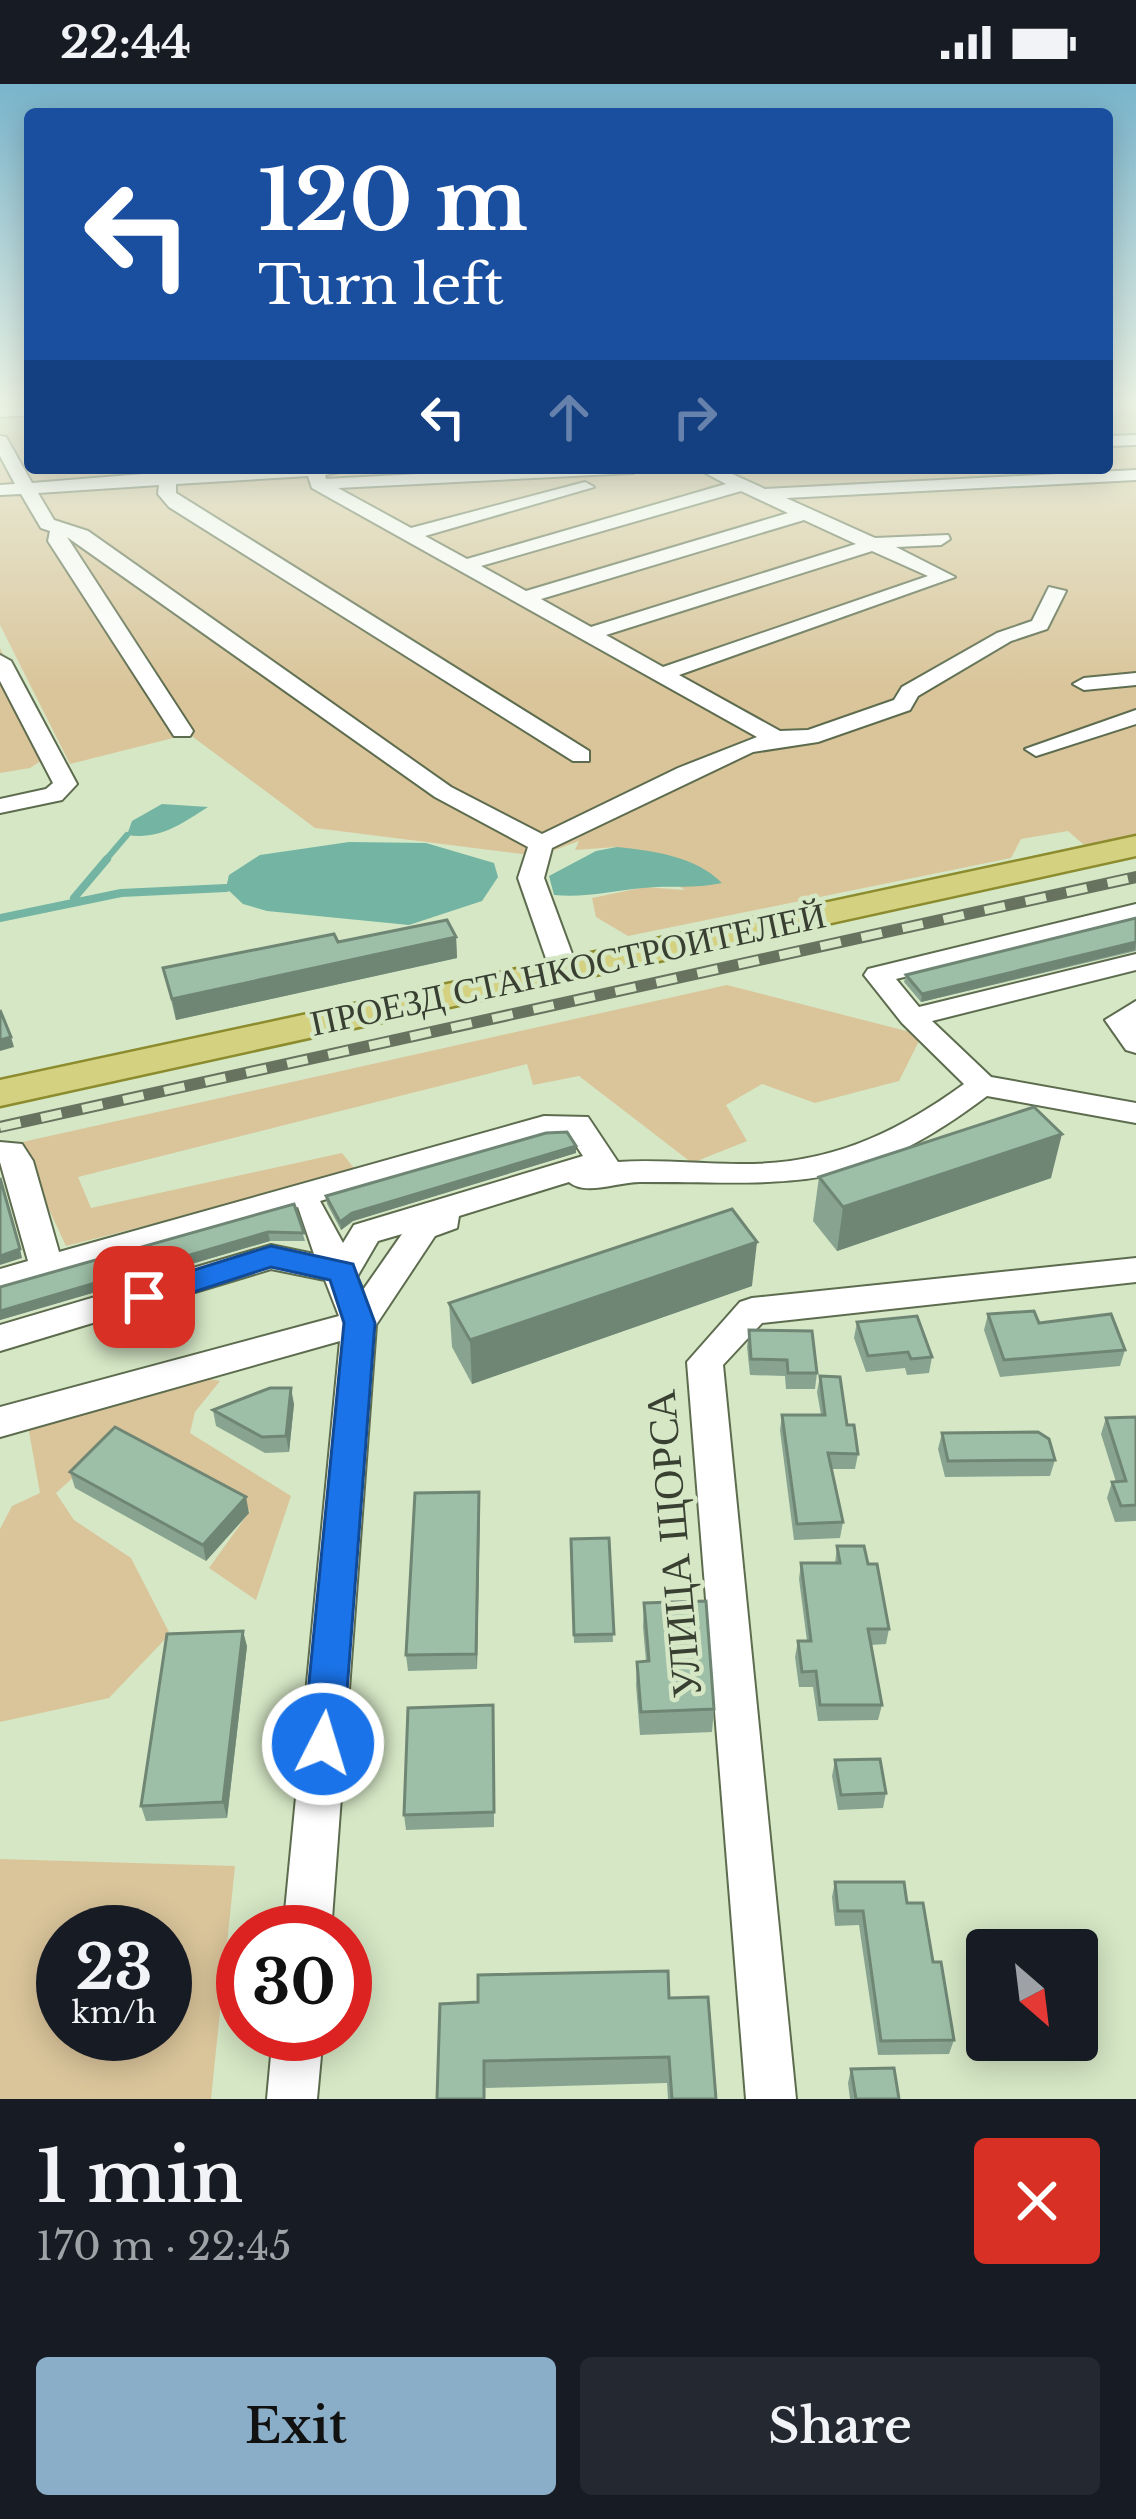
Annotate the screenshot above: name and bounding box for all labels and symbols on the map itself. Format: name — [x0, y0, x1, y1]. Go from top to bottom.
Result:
street label: ПРОЕЗД СТАНКОСТРОИТЕЛЕЙ — [306, 892, 830, 1046]
pin — [93, 1246, 195, 1348]
street label: УЛИЦА ЩОРСА — [634, 1387, 712, 1700]
position arrow — [260, 1681, 386, 1807]
speed limit sign: 30 — [216, 1905, 372, 2061]
north arrow — [966, 1929, 1098, 2061]

